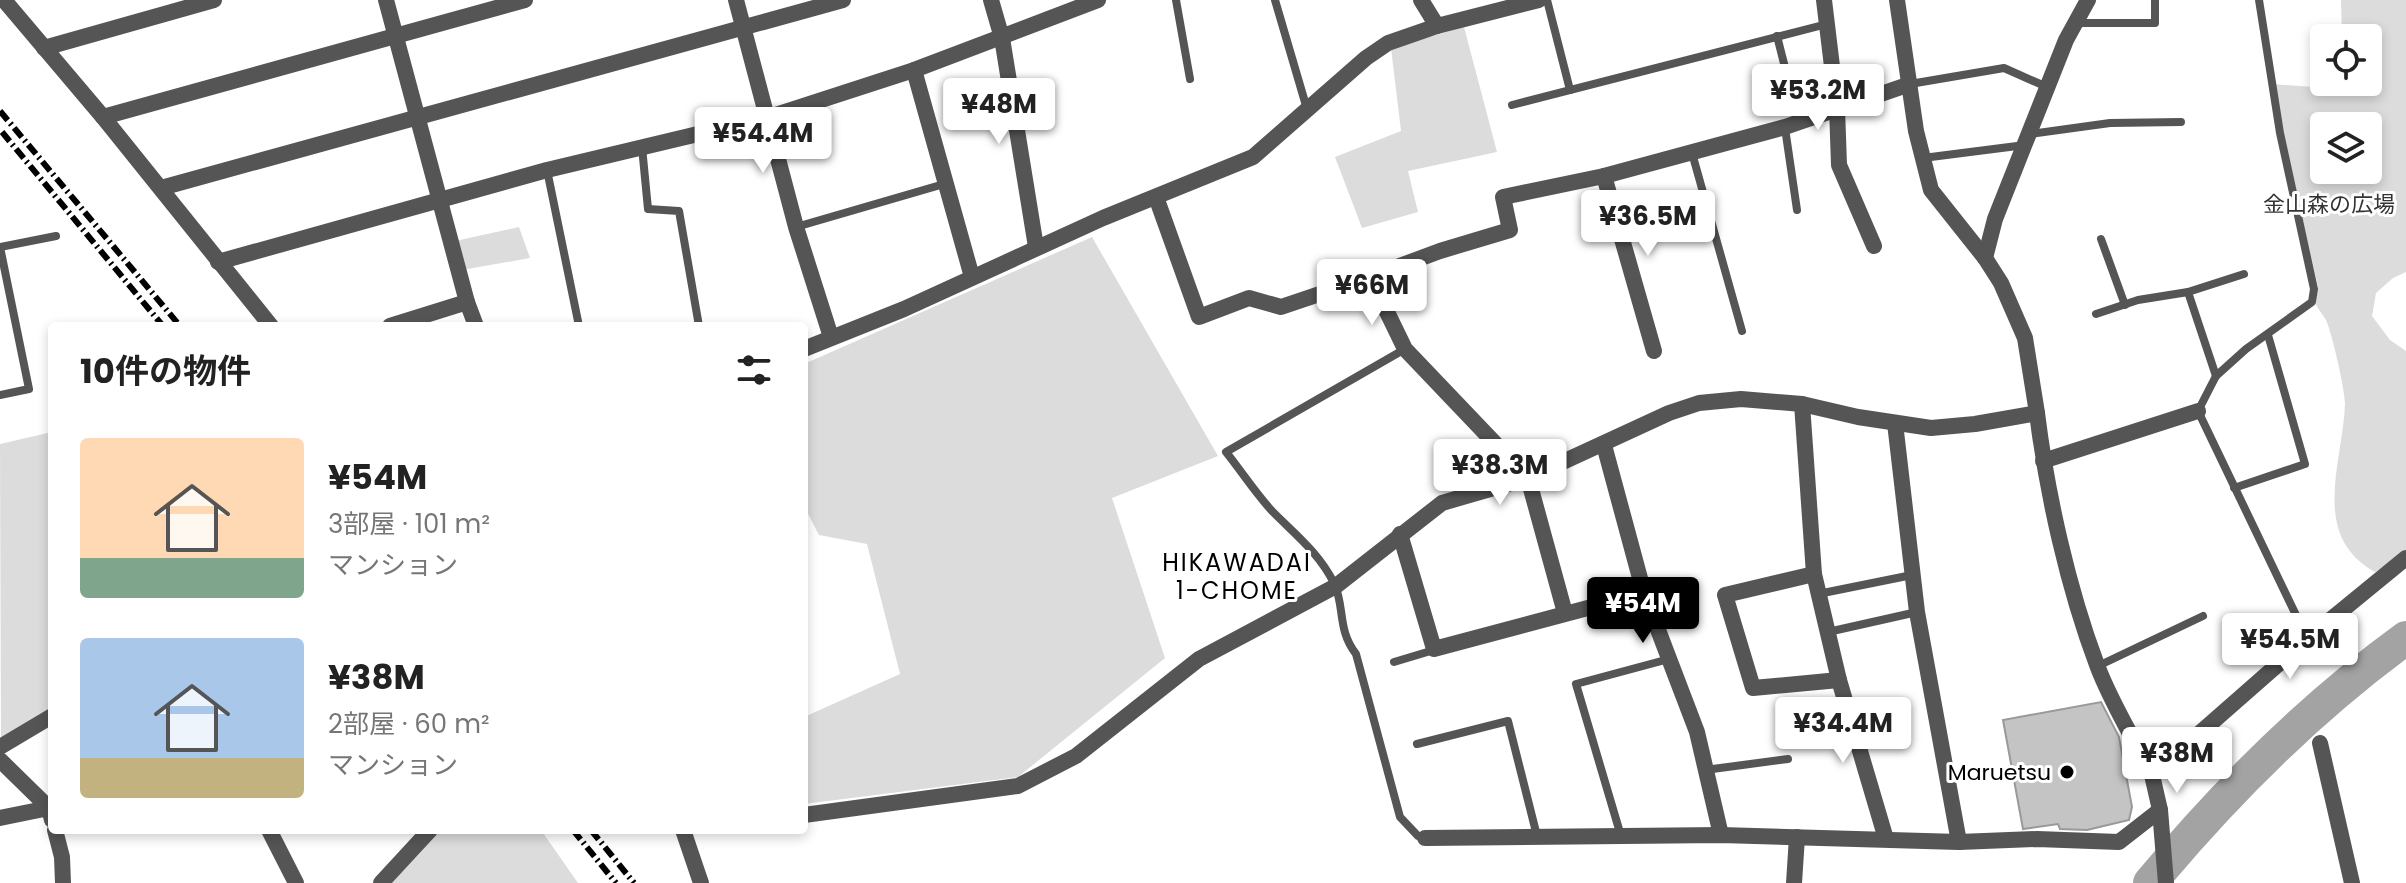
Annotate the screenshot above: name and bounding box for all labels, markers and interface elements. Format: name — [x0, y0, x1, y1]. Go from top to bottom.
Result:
map controls — [2310, 24, 2382, 184]
button: locate — [2310, 24, 2382, 96]
pin: ¥53.2M — [1753, 64, 1883, 132]
text: ¥53.2M — [1770, 72, 1866, 108]
pin: ¥48M — [952, 78, 1046, 146]
text: ¥48M — [961, 86, 1037, 122]
pin: ¥54.4M — [698, 107, 828, 175]
button: layers — [2310, 112, 2382, 184]
text: ¥54.4M — [713, 115, 813, 151]
park label: 金山森の広場 — [2263, 189, 2395, 220]
pin: ¥36.5M — [1583, 190, 1713, 258]
text: ¥36.5M — [1599, 198, 1697, 234]
pin: ¥66M — [1325, 259, 1419, 327]
text: ¥66M — [1335, 267, 1409, 303]
text: 10件の物件 — [80, 347, 251, 395]
icon: filters — [732, 348, 776, 392]
pin: ¥38.3M — [1435, 439, 1565, 507]
text: ¥38.3M — [1452, 447, 1548, 483]
text: ¥54M — [328, 453, 427, 501]
icon: home — [144, 470, 240, 566]
text: 3部屋 · 101 m² — [328, 506, 490, 542]
district label: HIKAWADAI 1-CHOME — [1162, 546, 1312, 607]
text: マンション — [328, 547, 458, 583]
pin: ¥54M — [1596, 577, 1690, 645]
text: ¥54M — [1605, 585, 1681, 621]
pin: ¥54.5M — [2225, 613, 2355, 681]
text: ¥54.5M — [2240, 621, 2340, 657]
text: ¥38M — [328, 653, 425, 701]
icon: home — [144, 670, 240, 766]
pin: ¥34.4M — [1778, 697, 1908, 765]
text: ¥34.4M — [1793, 705, 1893, 741]
text: 2部屋 · 60 m² — [328, 706, 490, 742]
pin: ¥38M — [2130, 727, 2224, 795]
text: ¥38M — [2140, 735, 2214, 771]
text: マンション — [328, 747, 458, 783]
place label: Maruetsu — [1948, 757, 2051, 788]
marker: Maruetsu — [2058, 763, 2076, 781]

